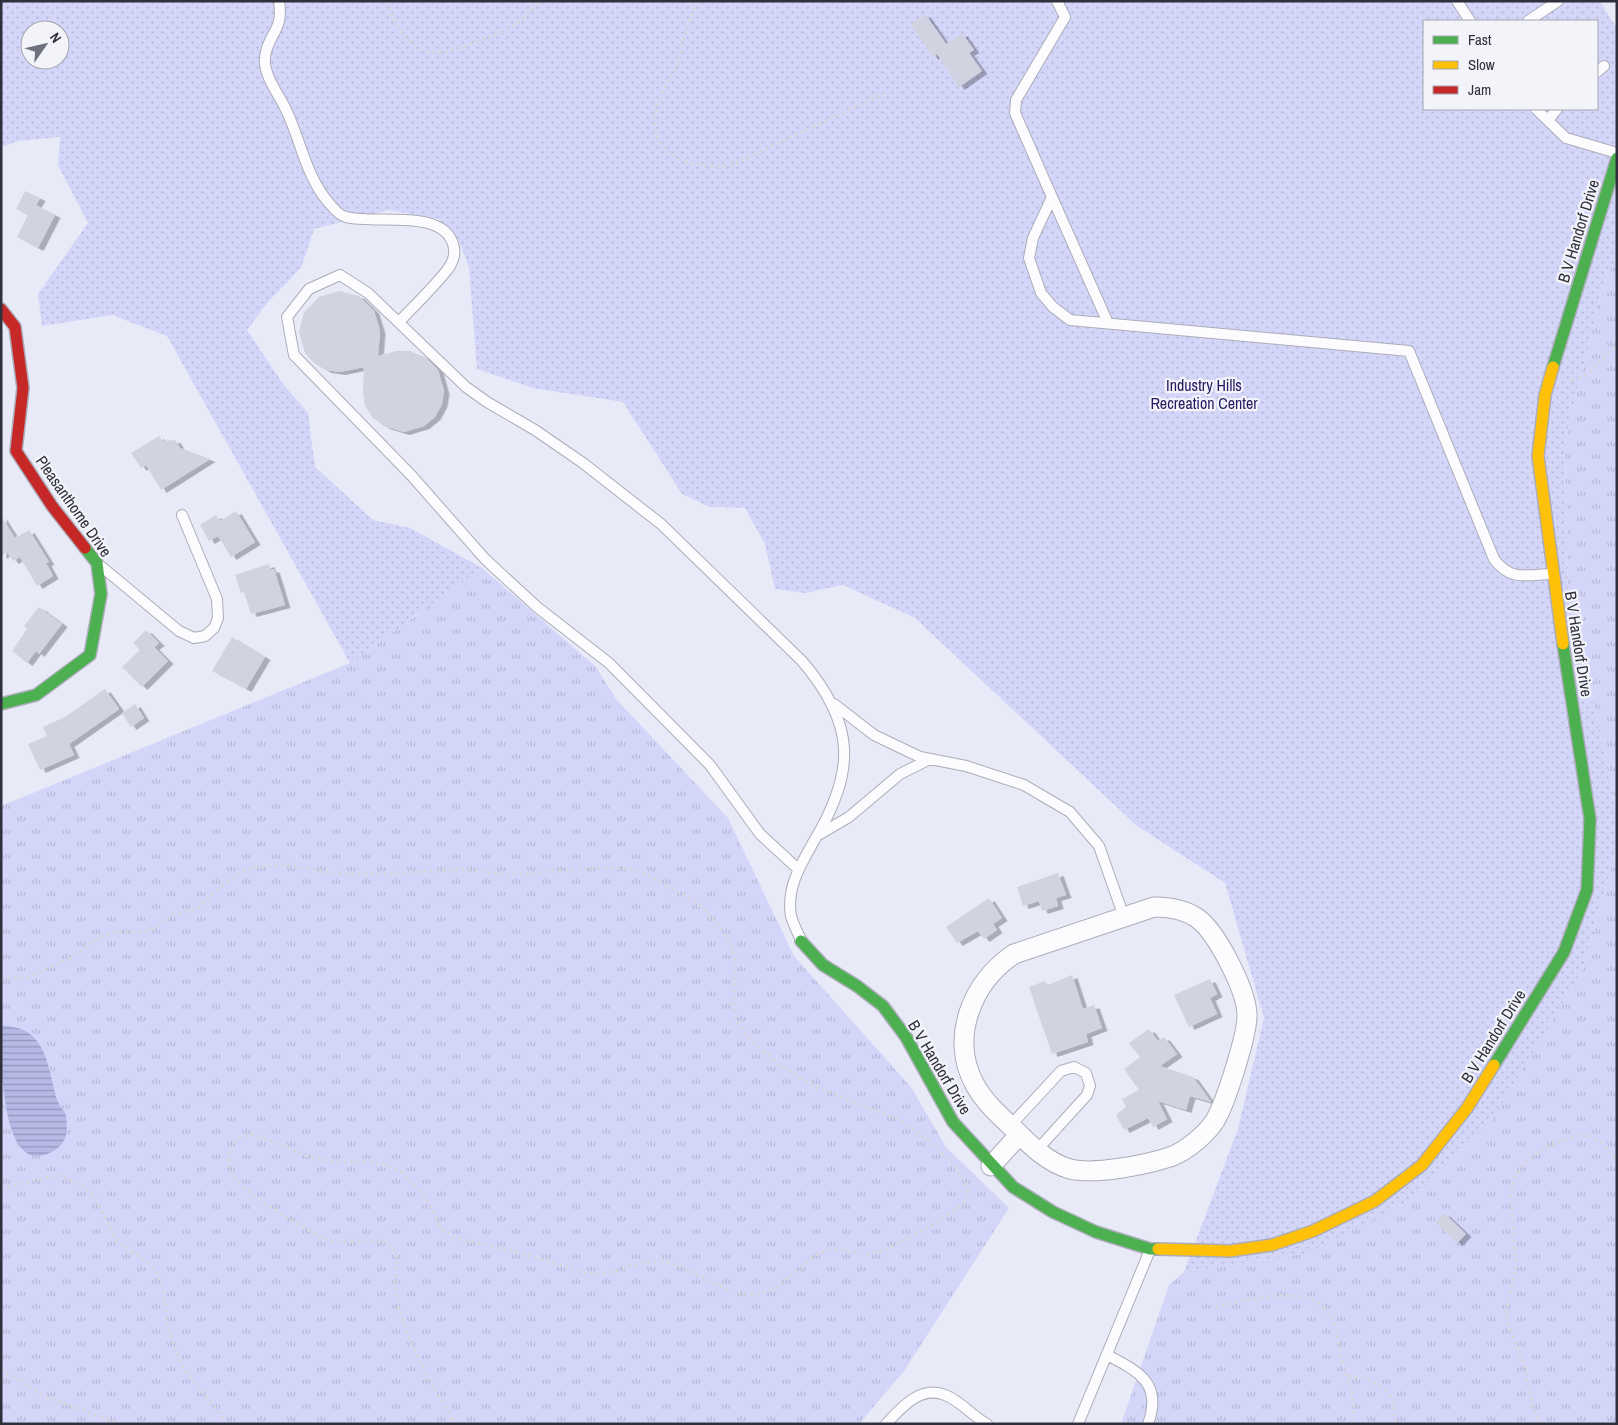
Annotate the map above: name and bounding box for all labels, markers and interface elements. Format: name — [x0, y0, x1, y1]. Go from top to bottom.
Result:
north arrow — [20, 20, 70, 70]
legend — [1423, 20, 1598, 110]
text: N — [46, 29, 66, 46]
text: Fast — [1468, 29, 1492, 50]
text: Slow — [1468, 54, 1495, 75]
text: Jam — [1468, 79, 1491, 100]
street label: B V Handorf Drive — [1552, 177, 1604, 285]
park label: Industry Hills Recreation Center — [1150, 374, 1258, 414]
street label: Pleasanthome Drive — [31, 451, 117, 561]
street label: B V Handorf Drive — [1560, 590, 1598, 698]
street label: B V Handorf Drive — [1455, 985, 1531, 1087]
street label: B V Handorf Drive — [903, 1016, 977, 1118]

